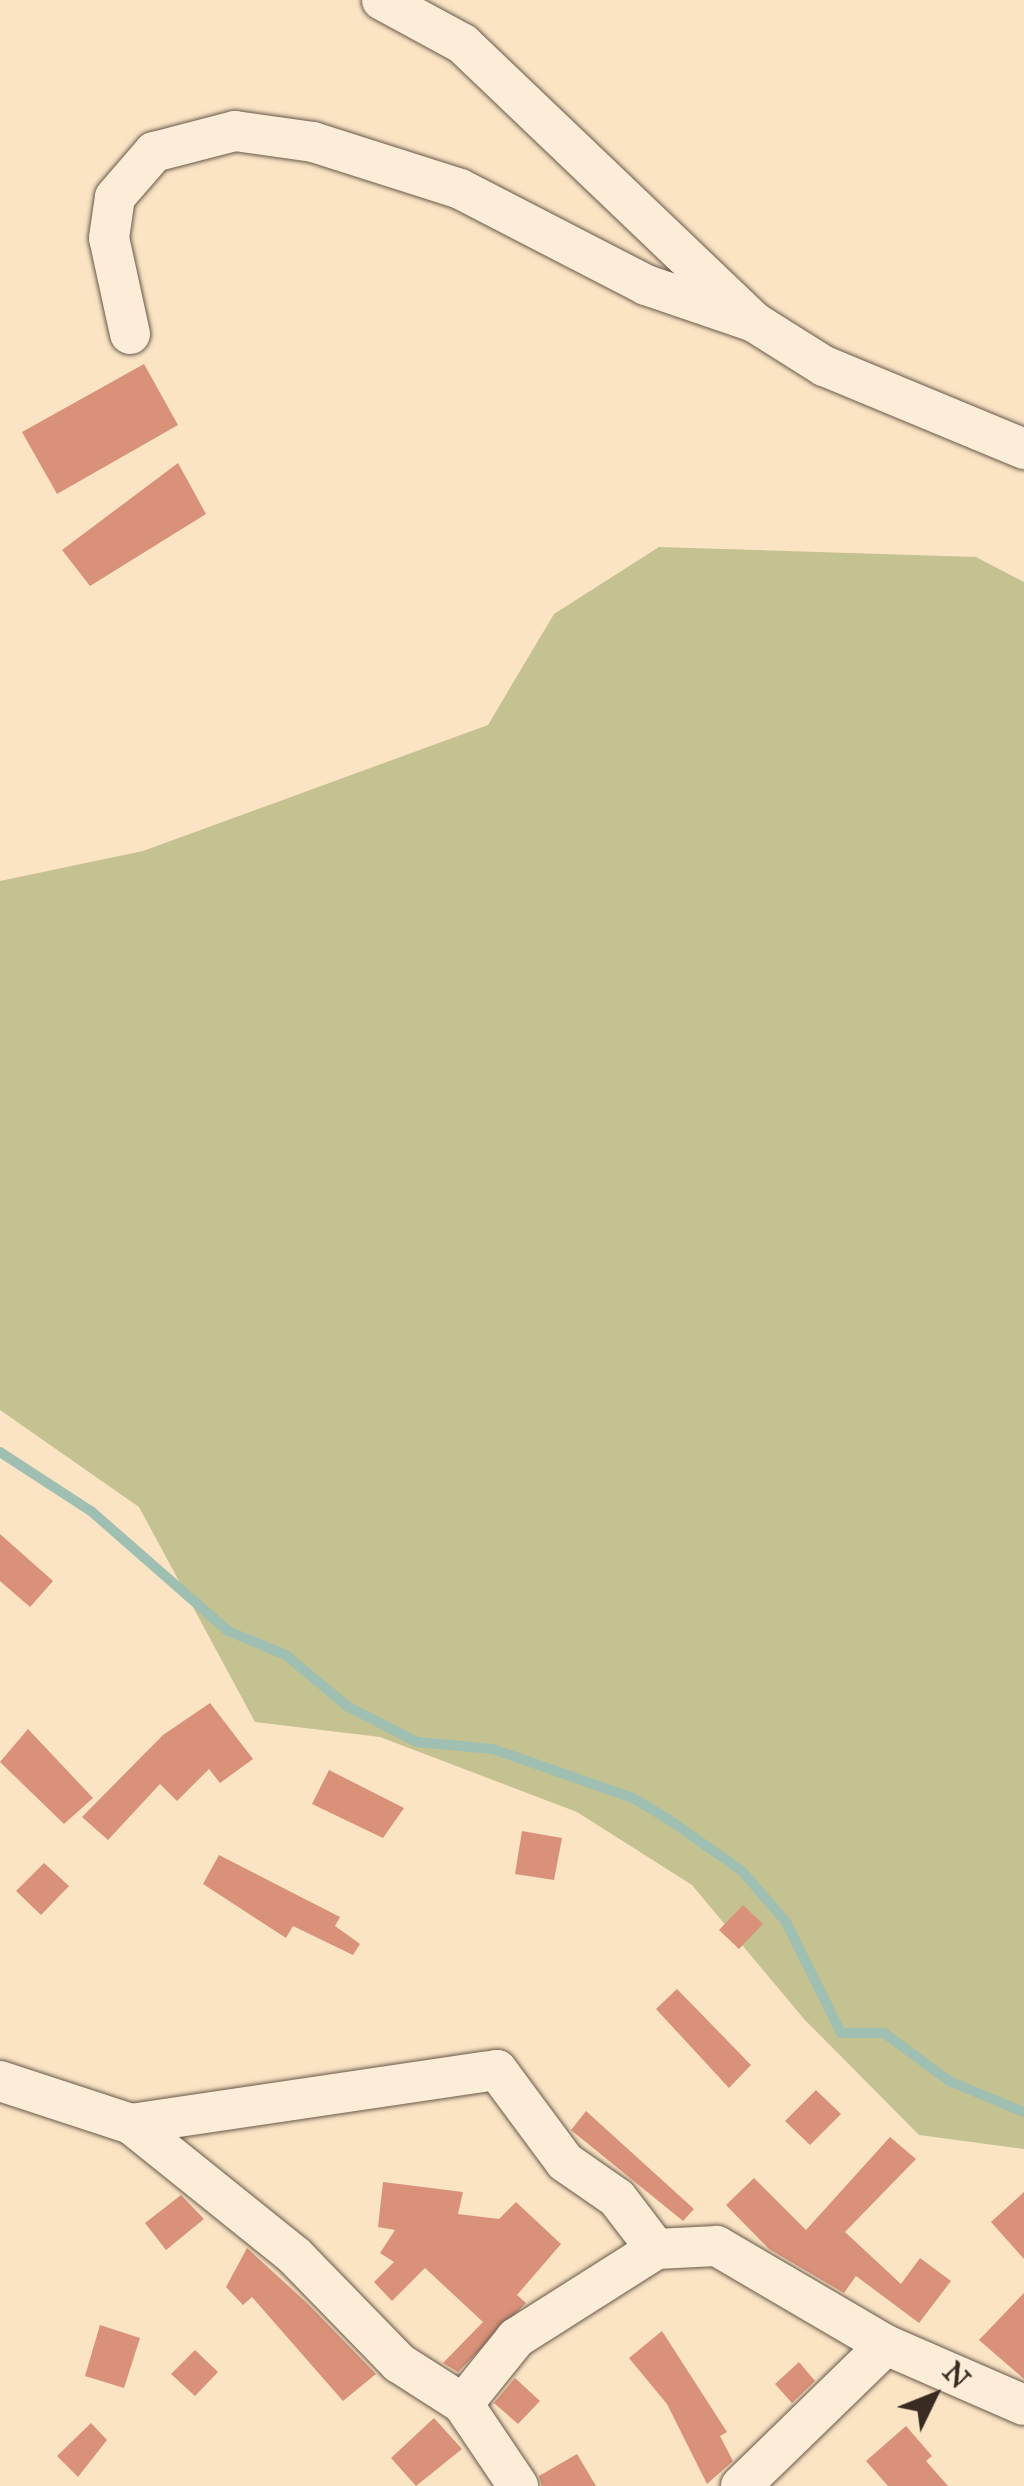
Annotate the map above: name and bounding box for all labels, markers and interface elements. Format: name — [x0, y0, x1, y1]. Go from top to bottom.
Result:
north arrow — [884, 2346, 984, 2446]
text: N — [935, 2355, 977, 2396]

